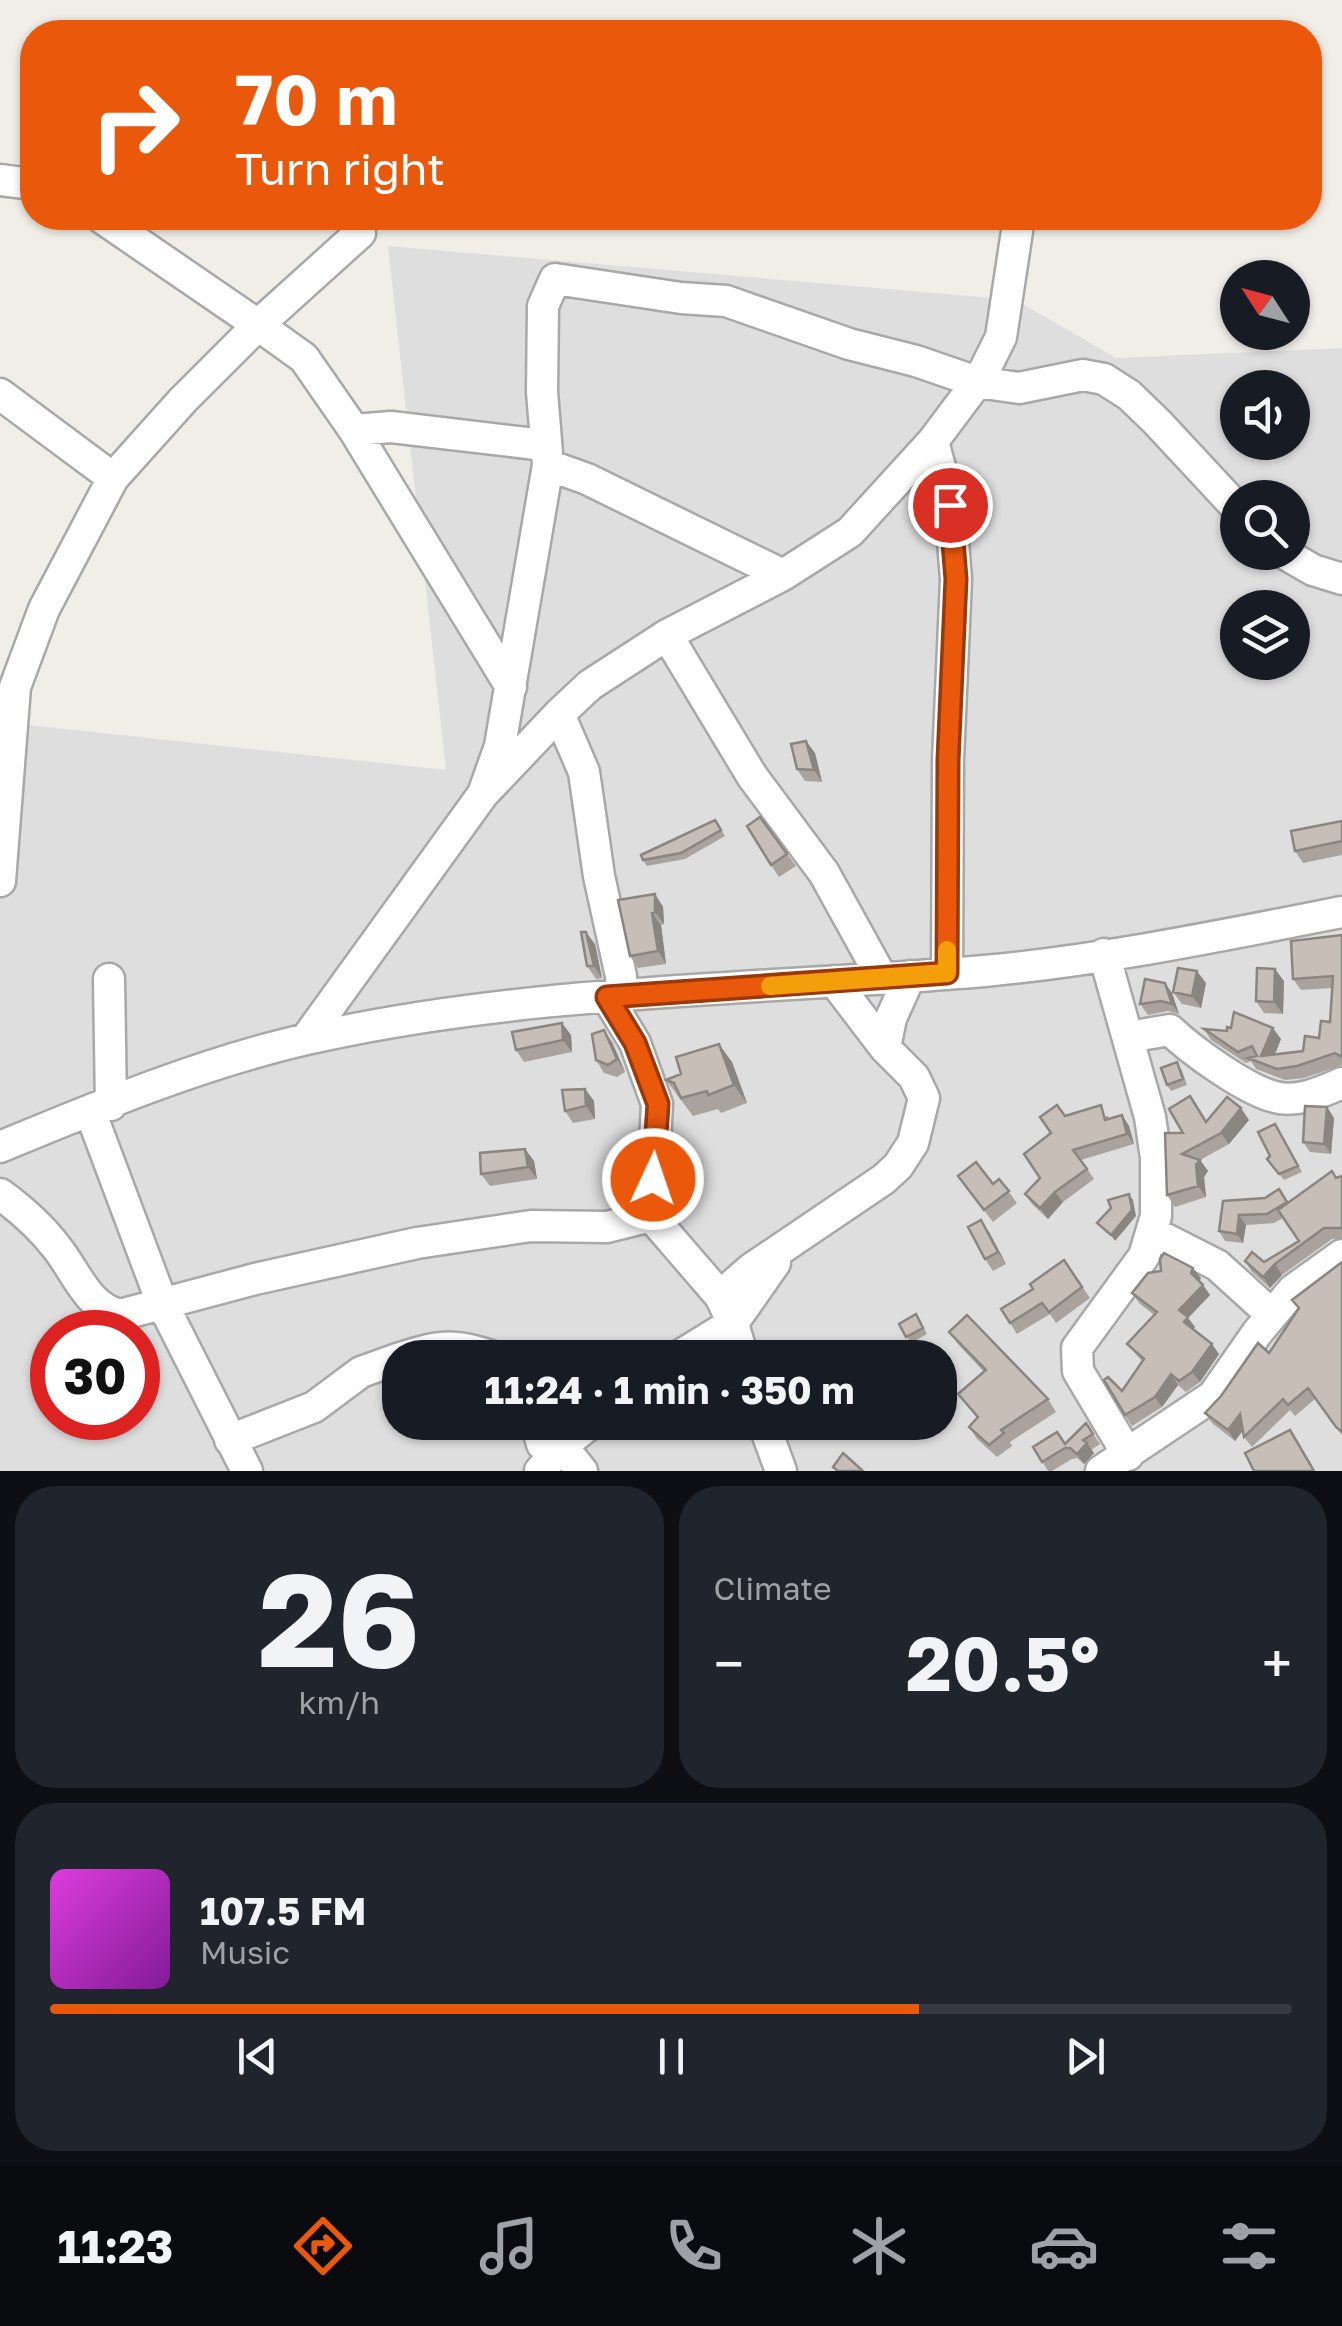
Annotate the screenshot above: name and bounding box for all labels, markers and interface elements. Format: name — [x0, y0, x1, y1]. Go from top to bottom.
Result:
text: 70 m — [235, 56, 397, 140]
icon: right — [70, 60, 200, 190]
text: Turn right — [235, 141, 445, 195]
north arrow — [1220, 260, 1310, 350]
map controls — [1220, 260, 1310, 680]
button: sound — [1220, 370, 1310, 460]
pin — [908, 463, 993, 548]
icon: arrive — [923, 478, 978, 533]
button: search — [1220, 480, 1310, 570]
button: layers — [1220, 590, 1310, 680]
position arrow — [601, 1127, 705, 1231]
speed limit sign: 30 — [30, 1310, 160, 1440]
text: 11:24 · 1 min · 350 m — [484, 1367, 855, 1412]
text: 26 — [258, 1540, 420, 1696]
text: Climate — [714, 1569, 832, 1607]
text: 20.5° — [906, 1617, 1100, 1708]
text: − — [714, 1630, 744, 1696]
text: + — [1262, 1630, 1292, 1696]
text: km/h — [299, 1683, 380, 1721]
text: 107.5 FM — [200, 1888, 366, 1933]
text: Music — [200, 1933, 290, 1971]
icon: previous — [230, 2029, 285, 2084]
icon: pause — [644, 2029, 699, 2084]
icon: next — [1058, 2029, 1113, 2084]
icon: directions — [288, 2211, 358, 2281]
icon: music — [474, 2211, 544, 2281]
icon: phone — [659, 2211, 729, 2281]
icon: climate — [844, 2211, 914, 2281]
icon: car — [1029, 2211, 1099, 2281]
icon: filters — [1214, 2211, 1284, 2281]
text: 11:23 — [58, 2219, 173, 2273]

